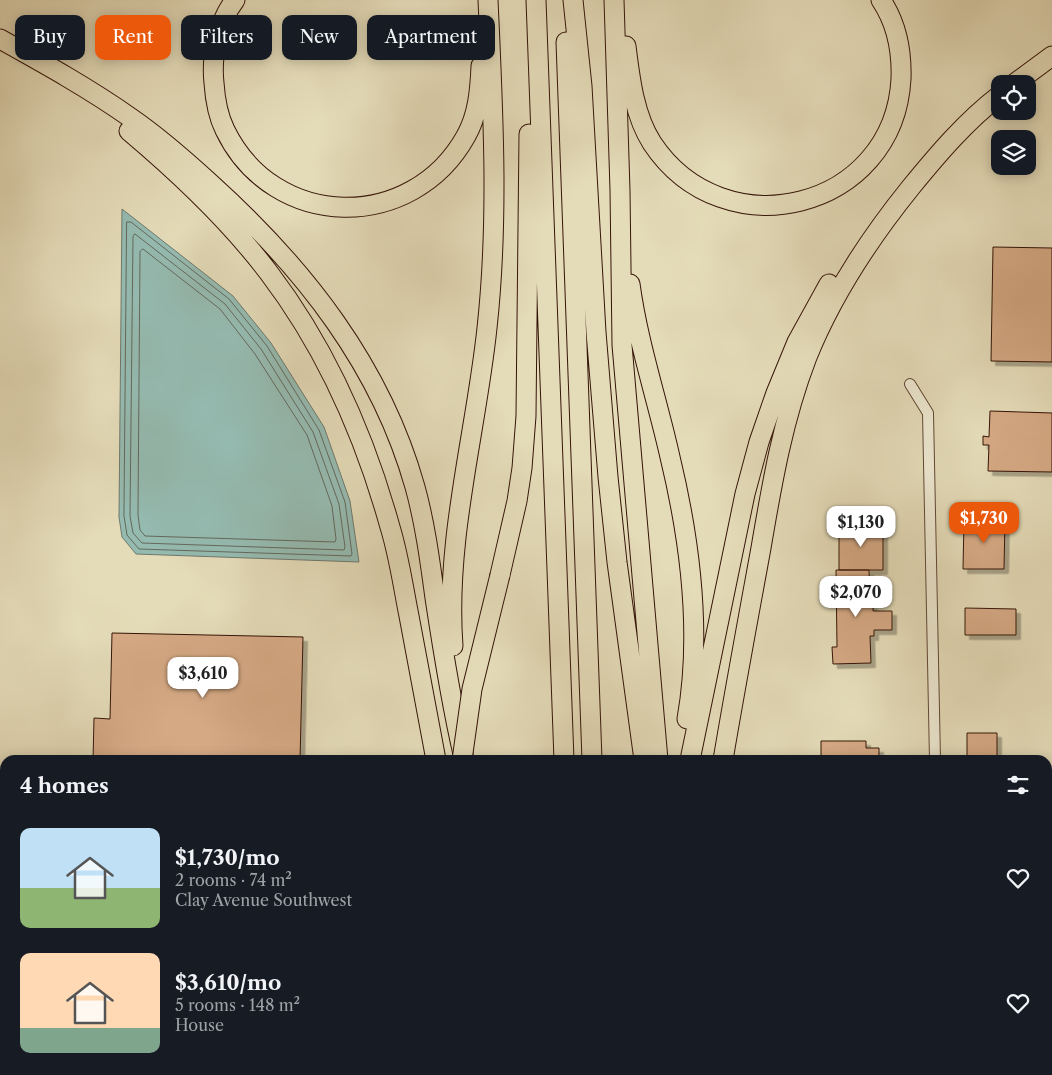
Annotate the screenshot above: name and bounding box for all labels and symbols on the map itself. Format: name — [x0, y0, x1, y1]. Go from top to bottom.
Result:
pin: $1,730 — [943, 502, 1025, 544]
pin: $1,130 — [820, 506, 902, 548]
pin: $2,070 — [815, 576, 897, 618]
pin: $3,610 — [162, 656, 244, 699]

